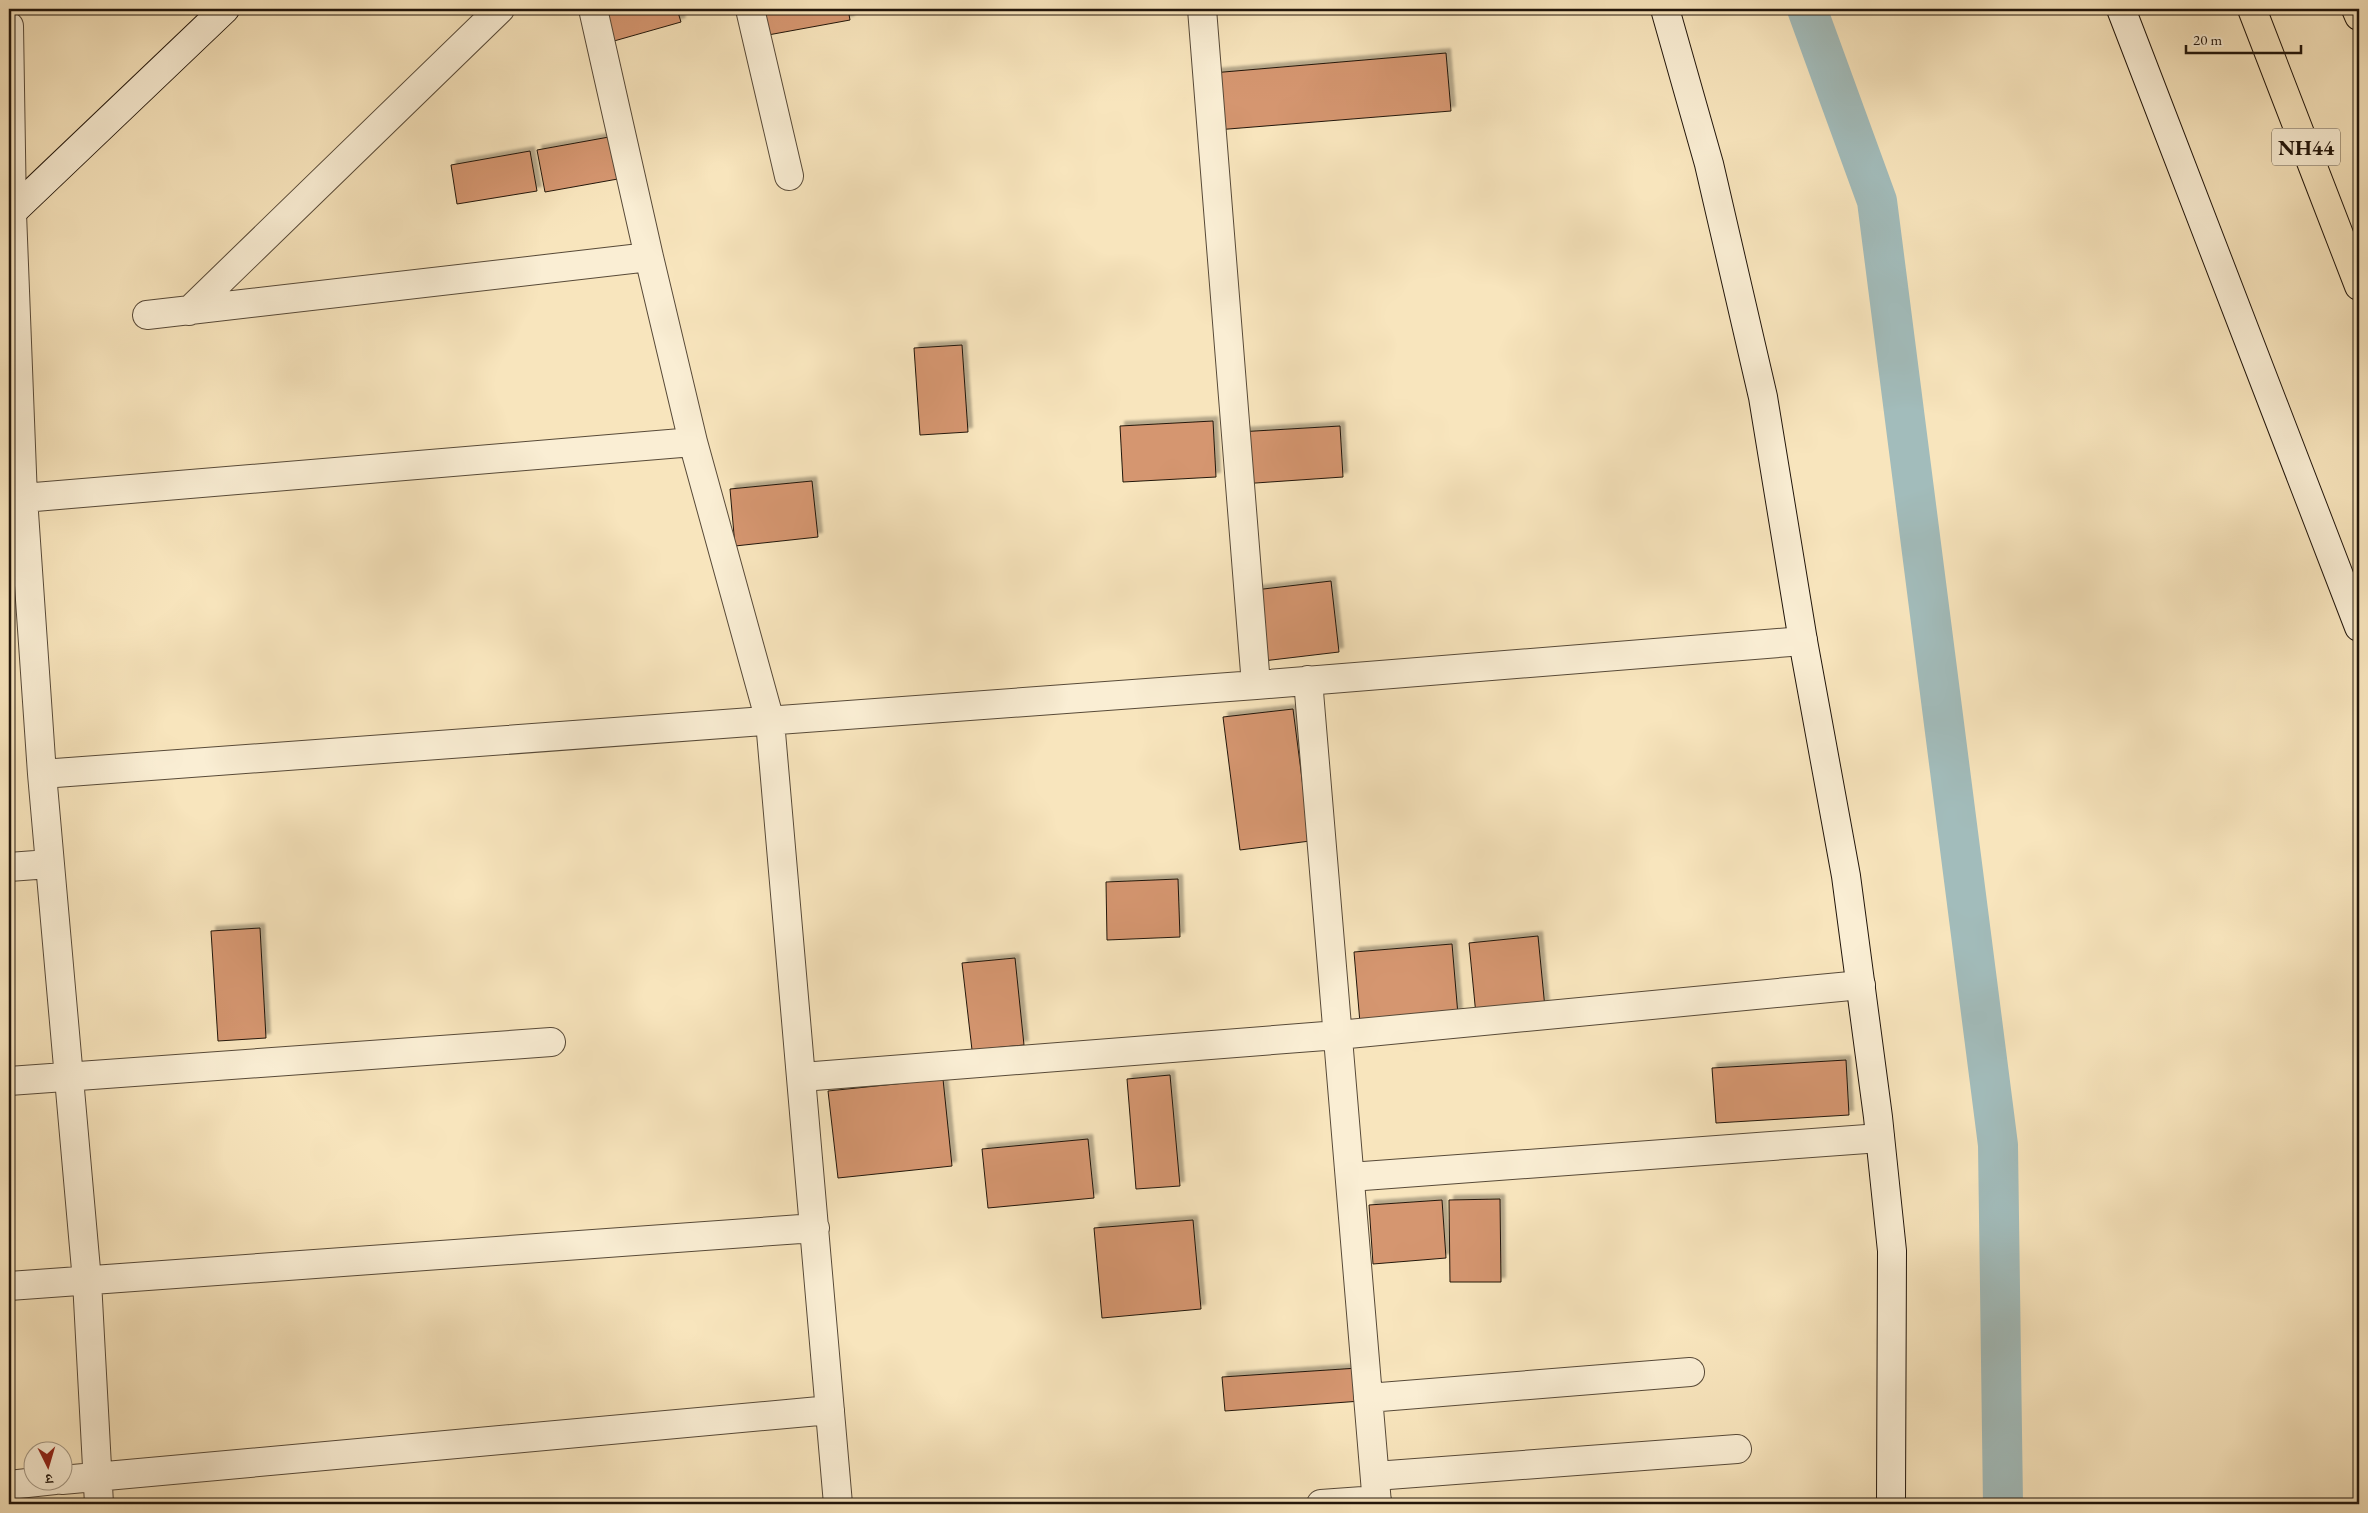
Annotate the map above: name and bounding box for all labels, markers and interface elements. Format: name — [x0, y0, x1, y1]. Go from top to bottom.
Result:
scale bar — [2186, 22, 2300, 54]
text: 20 m — [2193, 30, 2222, 49]
road number: NH44 — [2272, 128, 2340, 166]
north arrow — [22, 1440, 72, 1490]
text: उ — [44, 1470, 54, 1488]

